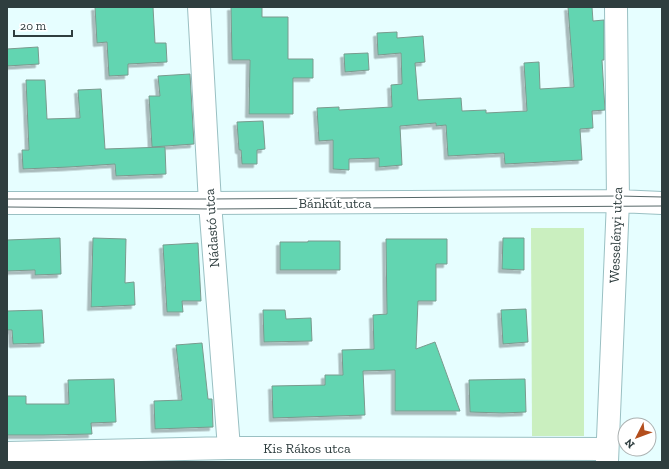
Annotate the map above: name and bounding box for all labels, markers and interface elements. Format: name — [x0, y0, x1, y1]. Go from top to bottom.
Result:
scale bar — [14, 12, 72, 38]
text: 20 m — [20, 19, 47, 33]
street label: Wesselényi utca — [606, 186, 626, 283]
street label: Nádastó utca — [201, 188, 223, 268]
street label: Bánkút utca — [298, 195, 372, 212]
north arrow — [617, 417, 657, 457]
text: N — [622, 435, 638, 451]
street label: Kis Rákos utca — [263, 440, 351, 457]

